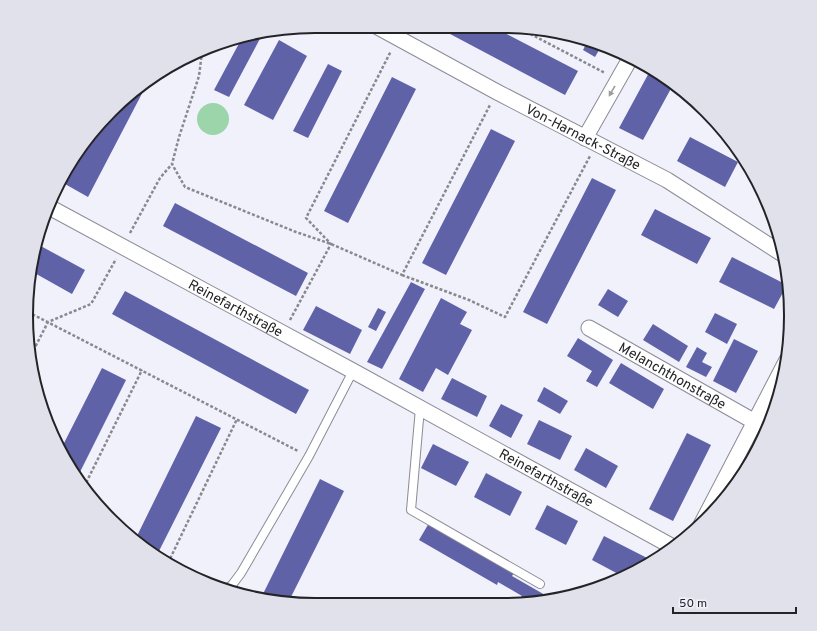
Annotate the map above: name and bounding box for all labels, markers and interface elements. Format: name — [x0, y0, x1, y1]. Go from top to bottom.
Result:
one-way arrow — [608, 86, 616, 96]
street label: Von-Harnack-Straße — [522, 101, 643, 175]
street label: Reinefarthstraße — [185, 277, 285, 342]
street label: Melanchthonstraße — [615, 340, 728, 414]
street label: Reinefarthstraße — [496, 446, 596, 512]
scale bar — [673, 589, 796, 615]
text: 50 m — [679, 596, 707, 612]

